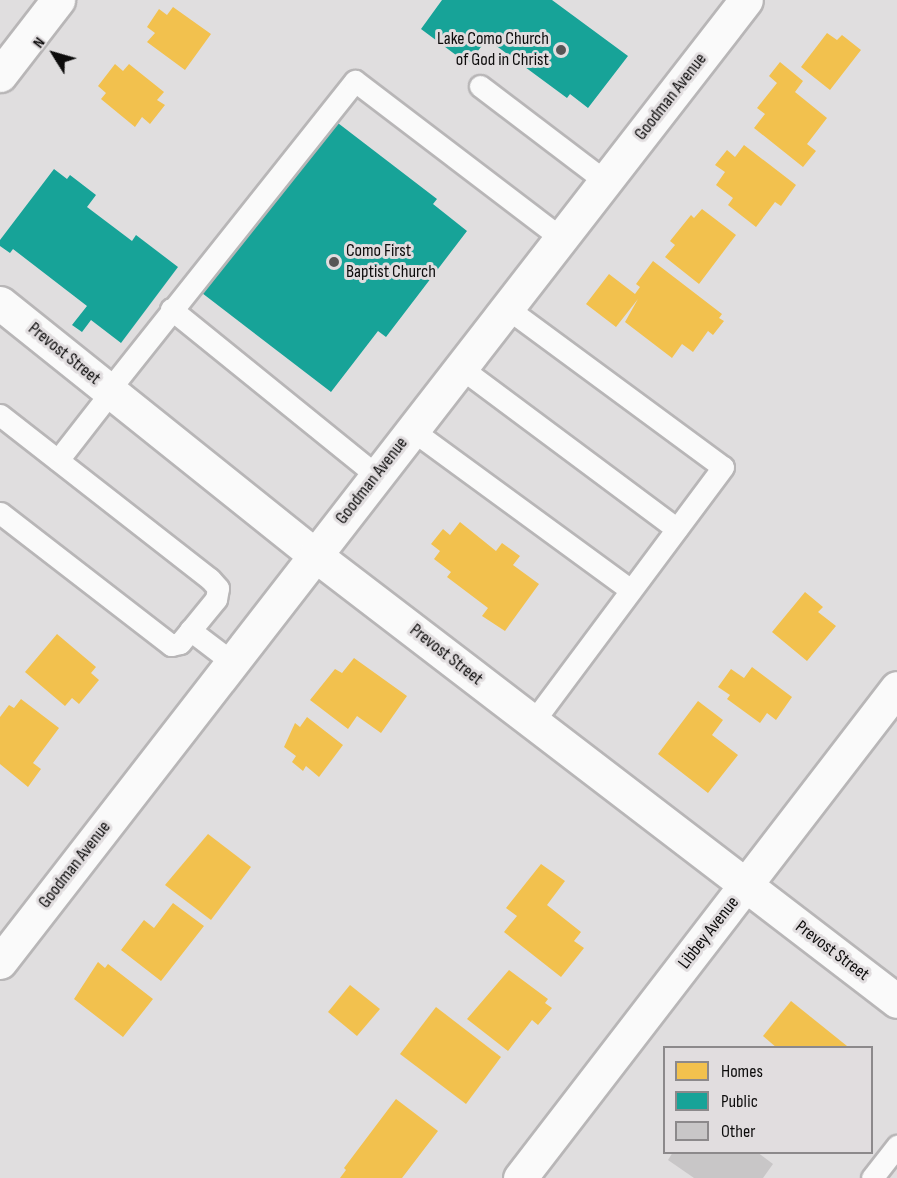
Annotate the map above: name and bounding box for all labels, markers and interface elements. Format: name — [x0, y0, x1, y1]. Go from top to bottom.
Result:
north arrow — [24, 24, 84, 84]
place label: Lake Como Church of God in Christ — [437, 29, 549, 72]
text: N — [29, 34, 49, 52]
marker: Lake Como Church of God in Christ — [554, 43, 568, 57]
street label: Goodman Avenue — [630, 49, 712, 145]
place label: Como First Baptist Church — [346, 241, 436, 284]
marker: Como First Baptist Church — [327, 255, 341, 269]
street label: Prevost Street — [24, 318, 104, 390]
street label: Goodman Avenue — [331, 433, 413, 529]
street label: Prevost Street — [405, 620, 487, 690]
street label: Goodman Avenue — [34, 817, 116, 913]
street label: Libbey Avenue — [674, 893, 744, 973]
street label: Prevost Street — [791, 916, 873, 986]
legend — [663, 1046, 873, 1154]
text: Homes — [721, 1061, 763, 1082]
text: Public — [721, 1091, 758, 1112]
text: Other — [721, 1121, 755, 1142]

